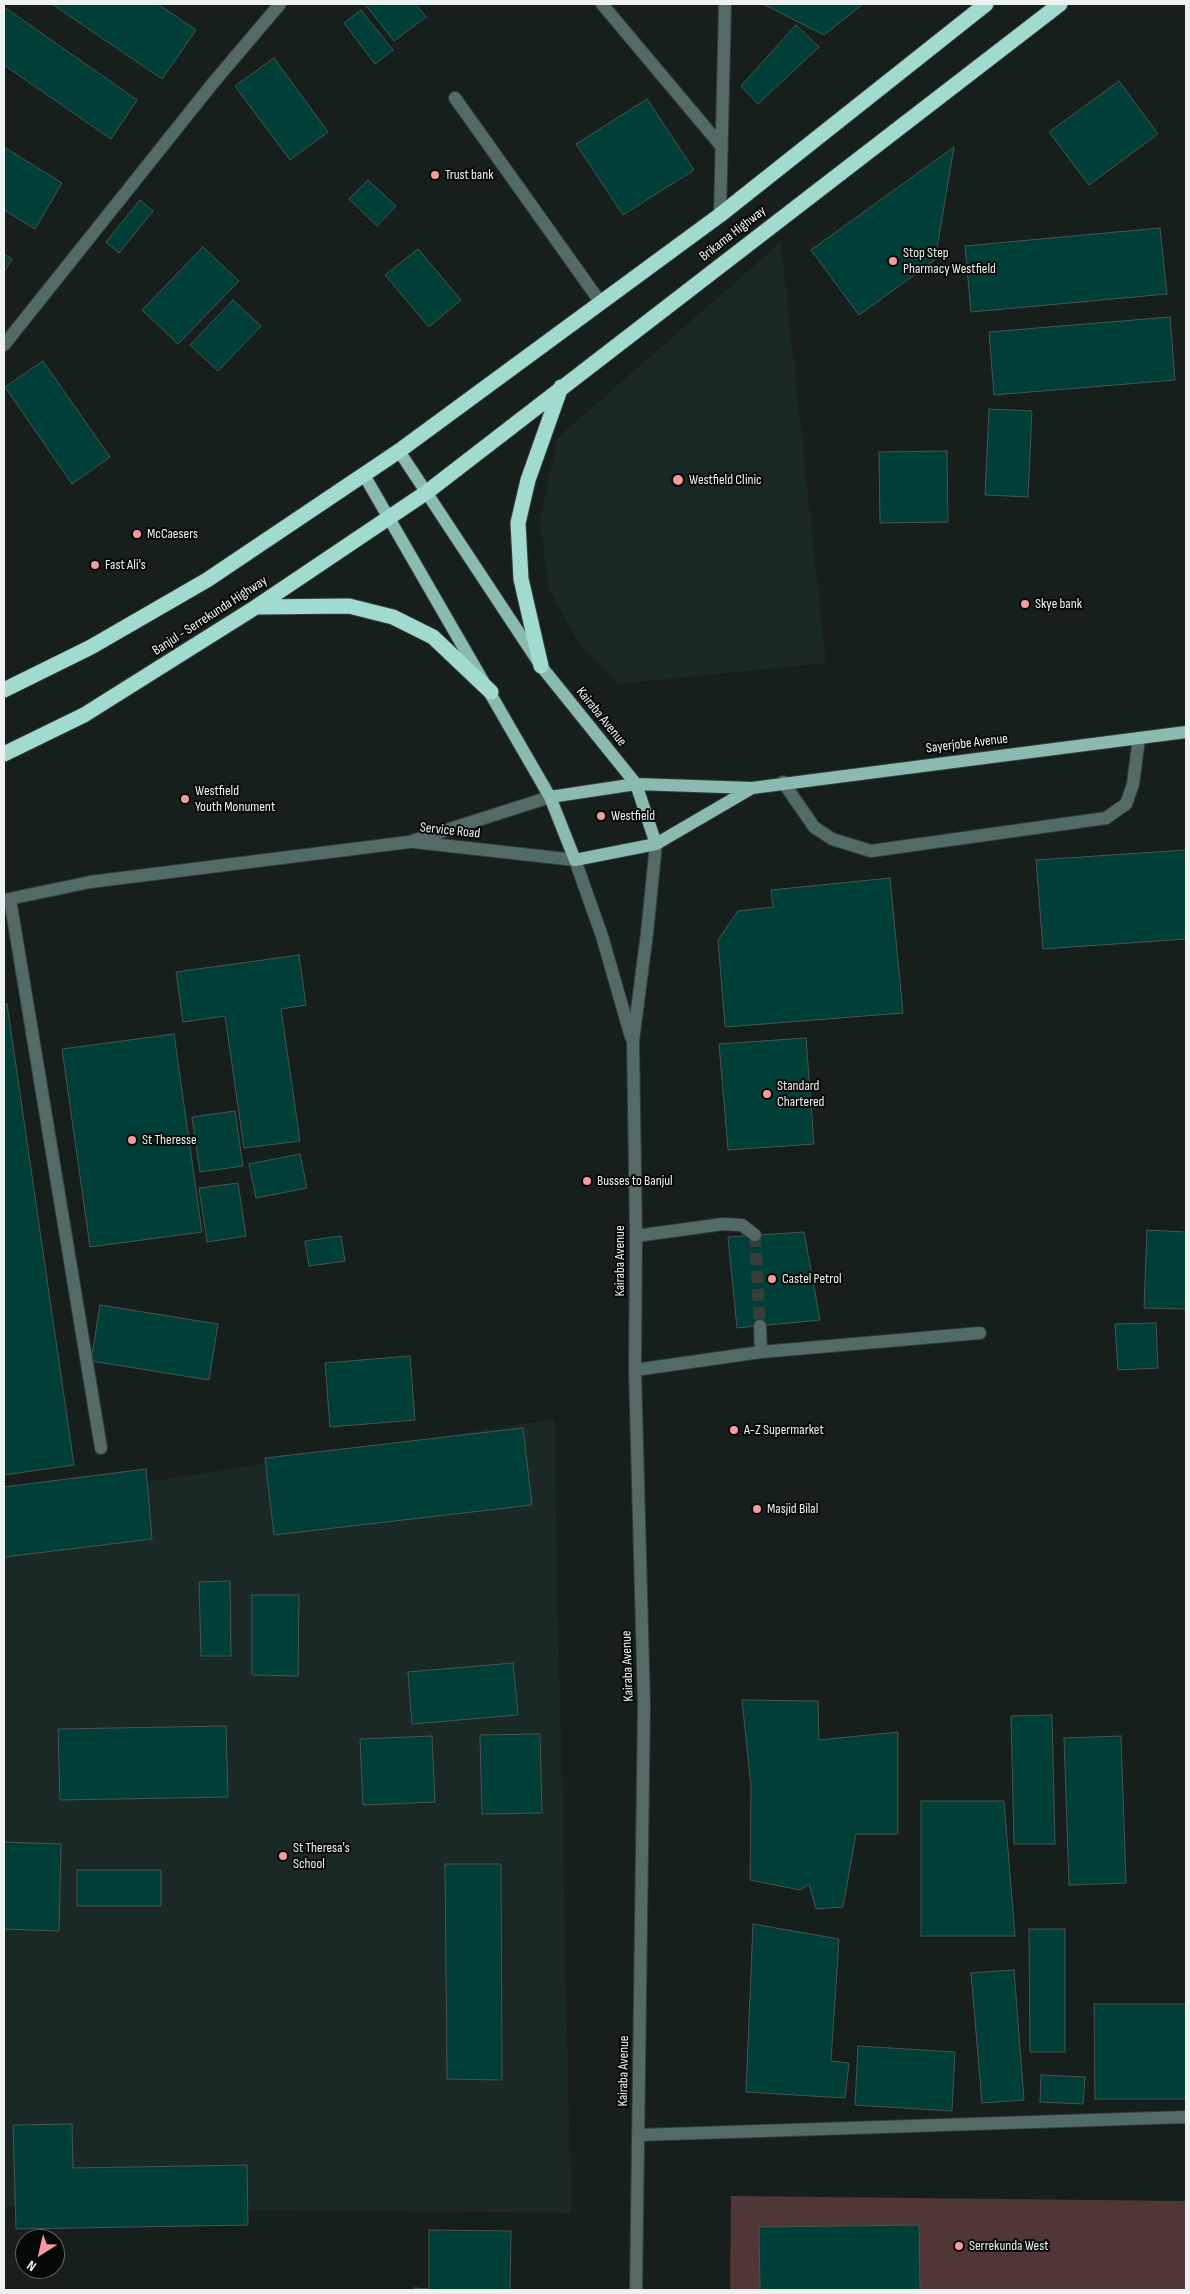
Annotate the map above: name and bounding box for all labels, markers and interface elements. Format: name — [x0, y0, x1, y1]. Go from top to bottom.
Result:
place label: Trust bank — [445, 167, 494, 183]
marker: Trust bank — [429, 169, 441, 181]
street label: Brikama Highway — [696, 203, 770, 265]
place label: Stop Step Pharmacy Westfield — [903, 245, 996, 278]
marker: Stop Step Pharmacy Westfield — [887, 255, 899, 267]
place label: Westfield Clinic — [689, 472, 762, 488]
marker: Westfield Clinic — [671, 473, 685, 487]
place label: McCaesers — [147, 526, 198, 542]
marker: McCaesers — [131, 528, 143, 540]
place label: Fast Ali's — [105, 557, 146, 573]
marker: Fast Ali's — [89, 559, 101, 571]
street label: Banjul - Serrekunda Highway — [149, 573, 271, 659]
place label: Skye bank — [1035, 596, 1082, 612]
marker: Skye bank — [1019, 598, 1031, 610]
street label: Kairaba Avenue — [572, 684, 630, 750]
street label: Sayerjobe Avenue — [925, 731, 1009, 757]
place label: Westfield Youth Monument — [195, 783, 275, 816]
marker: Westfield Youth Monument — [179, 793, 191, 805]
place label: Westfield — [611, 808, 655, 824]
marker: Westfield — [595, 810, 607, 822]
street label: Service Road — [419, 819, 481, 843]
place label: Standard Chartered — [777, 1078, 824, 1110]
marker: Standard Chartered — [761, 1088, 773, 1100]
place label: St Theresse — [142, 1132, 197, 1148]
marker: St Theresse — [126, 1134, 138, 1146]
place label: Busses to Banjul — [597, 1173, 673, 1189]
marker: Busses to Banjul — [581, 1175, 593, 1187]
street label: Kairaba Avenue — [612, 1225, 628, 1297]
place label: Castel Petrol — [782, 1271, 842, 1287]
marker: Castel Petrol — [766, 1273, 778, 1285]
place label: A-Z Supermarket — [744, 1422, 824, 1438]
marker: A-Z Supermarket — [728, 1424, 740, 1436]
place label: Masjid Bilal — [767, 1501, 818, 1517]
marker: Masjid Bilal — [751, 1503, 763, 1515]
street label: Kairaba Avenue — [618, 1630, 638, 1702]
place label: St Theresa's School — [293, 1840, 350, 1872]
marker: St Theresa's School — [277, 1850, 289, 1862]
street label: Kairaba Avenue — [615, 2035, 633, 2107]
north arrow — [15, 2229, 65, 2279]
place label: Serrekunda West — [969, 2238, 1049, 2254]
marker: Serrekunda West — [953, 2240, 965, 2252]
text: N — [24, 2257, 40, 2275]

